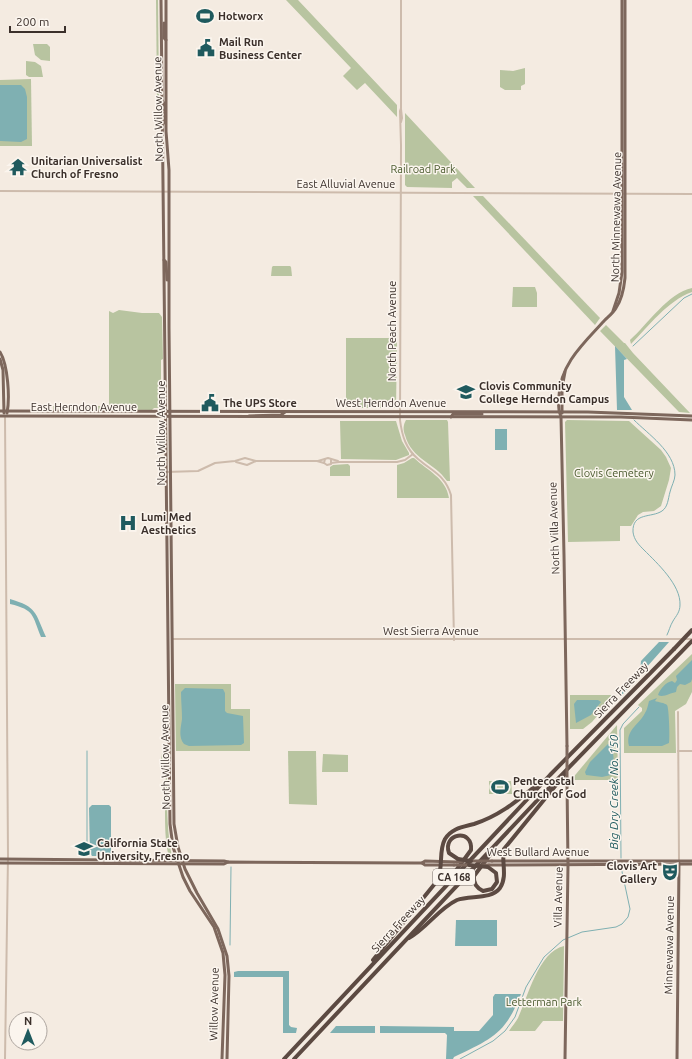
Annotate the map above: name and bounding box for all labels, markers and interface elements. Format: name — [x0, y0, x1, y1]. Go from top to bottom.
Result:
sports icon: Hotworx — [195, 6, 215, 26]
scale bar — [10, 8, 65, 34]
place label: Hotworx — [218, 10, 263, 22]
text: 200 m — [16, 15, 49, 28]
place label: Mail Run Business Center — [219, 36, 302, 61]
public building icon: Mail Run Business Center — [196, 38, 216, 58]
street label: North Willow Avenue — [151, 56, 165, 162]
street label: North Minnewawa Avenue — [609, 152, 623, 282]
place label: Unitarian Universalist Church of Fresno — [31, 155, 143, 180]
temple icon: Unitarian Universalist Church of Fresno — [8, 157, 28, 177]
park label: Railroad Park — [390, 163, 456, 175]
street label: East Alluvial Avenue — [297, 178, 395, 190]
street label: North Peach Avenue — [386, 281, 398, 381]
place label: Clovis Community College Herndon Campus — [479, 380, 609, 405]
street label: North Willow Avenue — [155, 381, 167, 485]
school or university icon: Clovis Community College Herndon Campus — [456, 382, 476, 402]
public building icon: The UPS Store — [200, 393, 220, 413]
place label: The UPS Store — [223, 397, 297, 409]
street label: West Herndon Avenue — [336, 397, 446, 409]
street label: East Herndon Avenue — [31, 401, 137, 413]
park label: Clovis Cemetery — [574, 467, 655, 479]
street label: North Villa Avenue — [546, 482, 562, 574]
place label: Lumi Med Aesthetics — [141, 511, 196, 536]
hospital icon: Lumi Med Aesthetics — [118, 513, 138, 533]
street label: West Sierra Avenue — [383, 625, 479, 637]
street label: Sierra Freeway — [592, 659, 651, 720]
street label: North Willow Avenue — [158, 704, 172, 810]
water label: Big Dry Creek No. 150 — [607, 734, 620, 850]
place label: Pentecostal Church of God — [513, 775, 586, 800]
sports icon: Pentecostal Church of God — [490, 777, 510, 797]
place label: California State University, Fresno — [97, 837, 190, 862]
school or university icon: California State University, Fresno — [74, 839, 94, 859]
street label: West Bullard Avenue — [487, 846, 589, 858]
place label: Clovis Art Gallery — [606, 860, 657, 885]
theatre icon: Clovis Art Gallery — [660, 862, 680, 882]
street label: Villa Avenue — [551, 866, 565, 928]
road number: CA 168 — [433, 869, 475, 885]
street label: Sierra Freeway — [369, 893, 428, 955]
street label: Minnewawa Avenue — [662, 896, 676, 994]
street label: Willow Avenue — [207, 967, 221, 1041]
park label: Letterman Park — [506, 996, 583, 1008]
north arrow — [8, 1011, 48, 1051]
text: N — [24, 1015, 32, 1027]

